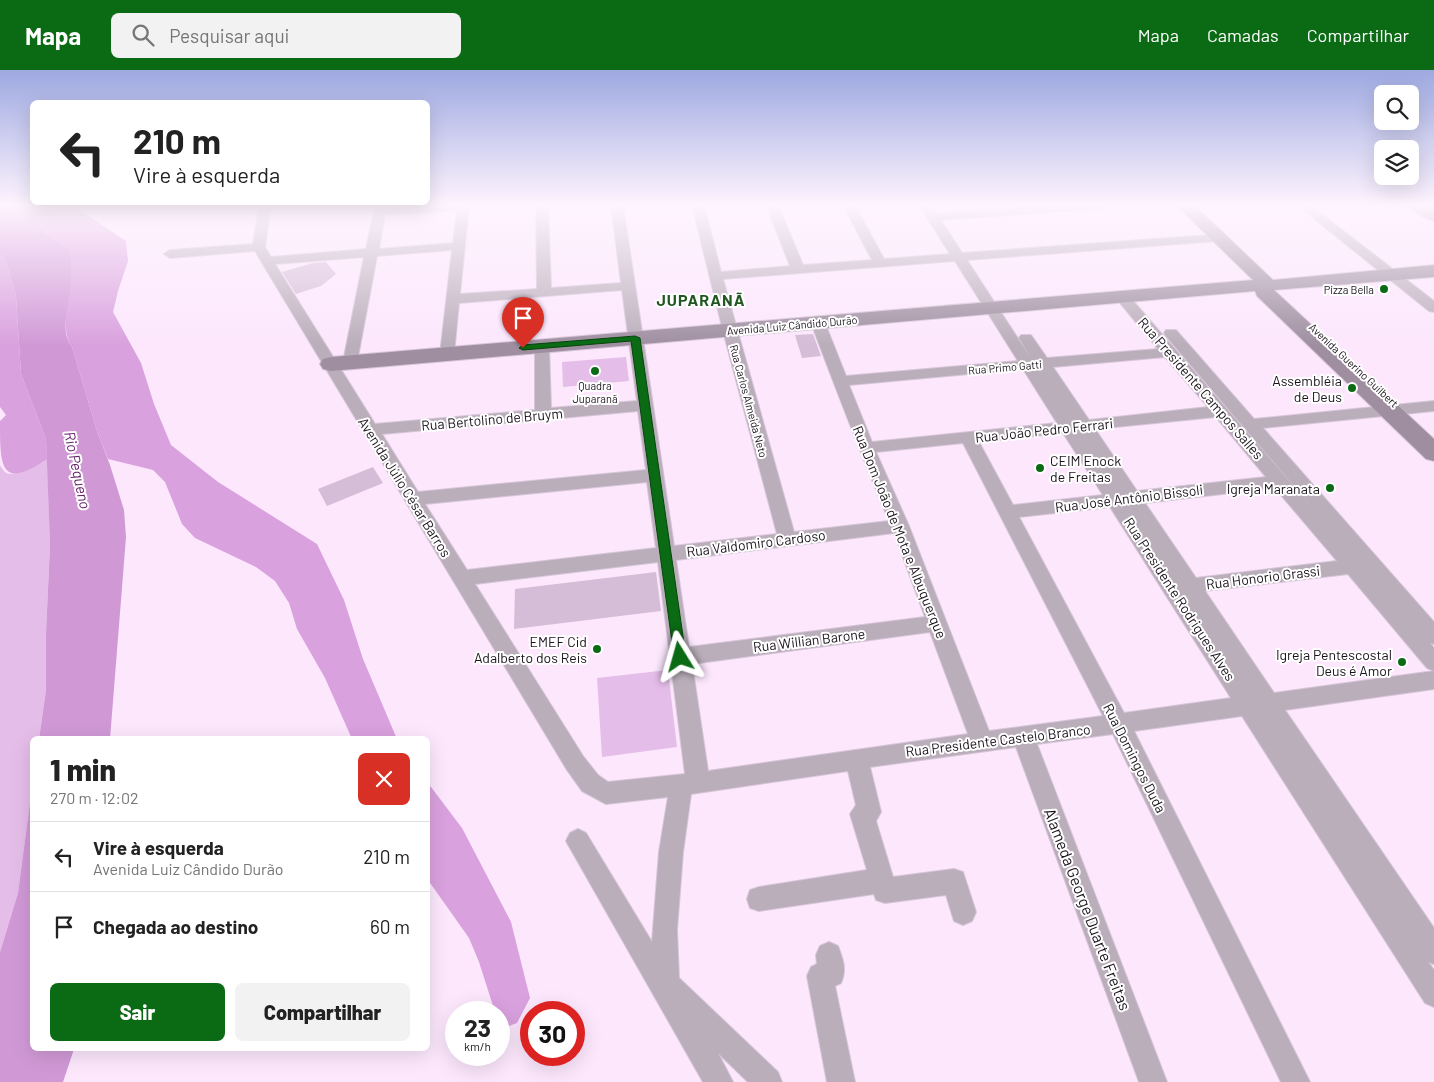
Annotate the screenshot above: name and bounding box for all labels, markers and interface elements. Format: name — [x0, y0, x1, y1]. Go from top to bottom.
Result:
search box — [111, 13, 461, 58]
text: Mapa — [25, 21, 81, 50]
icon: search — [129, 21, 157, 49]
text: Pesquisar aqui — [169, 24, 289, 47]
text: Mapa — [1138, 24, 1179, 46]
text: Camadas — [1207, 24, 1279, 46]
text: Compartilhar — [1307, 24, 1409, 46]
map controls — [1374, 85, 1419, 185]
button: search — [1374, 85, 1419, 130]
text: 210 m — [133, 119, 221, 161]
icon: left — [50, 120, 115, 185]
button: layers — [1374, 140, 1419, 185]
text: Vire à esquerda — [133, 161, 280, 187]
place label: Pizza Bella — [1324, 283, 1374, 296]
marker: Pizza Bella — [1378, 283, 1390, 295]
district label: JUPARANÃ — [657, 290, 745, 309]
pin — [502, 297, 544, 348]
icon: arrive — [509, 304, 537, 332]
street label: Avenida Luiz Cândido Durão — [726, 313, 858, 337]
street label: Rua Presidente Campos Salles — [1135, 314, 1267, 463]
street label: Avenida Guerino Guilbert — [1307, 320, 1401, 410]
street label: Rua Carlos Almeida Neto — [728, 343, 770, 459]
street label: Rua Primo Gatti — [968, 357, 1043, 377]
marker: Quadra Juparanã — [589, 365, 601, 377]
place label: Assembléia de Deus — [1272, 372, 1342, 405]
place label: Quadra Juparanã — [572, 379, 618, 405]
marker: Assembléia de Deus — [1346, 382, 1358, 394]
street label: Rua Bertolino de Bruym — [420, 404, 564, 434]
street label: Avenida Júlio César Barros — [355, 414, 455, 560]
street label: Rua João Pedro Ferrari — [974, 414, 1114, 446]
street label: Rua Dom João de Mota e Albuquerque — [849, 423, 951, 641]
water label: Rio Pequeno — [61, 430, 95, 510]
place label: CEIM Enock de Freitas — [1050, 452, 1121, 485]
marker: CEIM Enock de Freitas — [1034, 462, 1046, 474]
street label: Rua José Antônio Bissoli — [1054, 480, 1204, 516]
place label: Igreja Maranata — [1227, 480, 1320, 497]
marker: Igreja Maranata — [1324, 482, 1336, 494]
street label: Rua Presidente Rodrigues Alves — [1121, 514, 1239, 684]
street label: Rua Valdomiro Cardoso — [685, 526, 827, 560]
street label: Rua Honorio Grassi — [1205, 562, 1321, 592]
street label: Rua Willian Barone — [752, 625, 866, 655]
position arrow — [653, 630, 705, 682]
place label: EMEF Cid Adalberto dos Reis — [474, 633, 587, 666]
marker: EMEF Cid Adalberto dos Reis — [591, 643, 603, 655]
place label: Igreja Pentescostal Deus é Amor — [1276, 646, 1392, 679]
marker: Igreja Pentescostal Deus é Amor — [1396, 656, 1408, 668]
street label: Rua Domingos Duda — [1100, 700, 1170, 816]
street label: Rua Presidente Castelo Branco — [904, 720, 1092, 760]
text: 1 min — [50, 751, 116, 787]
button: close — [358, 753, 410, 805]
text: 270 m · 12:02 — [50, 788, 139, 807]
street label: Alameda George Duarte Freitas — [1041, 805, 1135, 1013]
text: Vire à esquerda — [93, 836, 224, 859]
icon: left — [50, 843, 78, 871]
text: 210 m — [363, 845, 410, 868]
text: Avenida Luiz Cândido Durão — [93, 859, 284, 878]
icon: arrive — [50, 913, 78, 941]
text: Chegada ao destino — [93, 915, 258, 938]
text: 60 m — [370, 915, 410, 938]
button: Sair — [50, 983, 225, 1041]
button: Compartilhar — [235, 983, 410, 1041]
speed limit sign: 30 — [520, 1001, 585, 1066]
text: 23 — [464, 1012, 491, 1042]
text: km/h — [464, 1039, 491, 1053]

